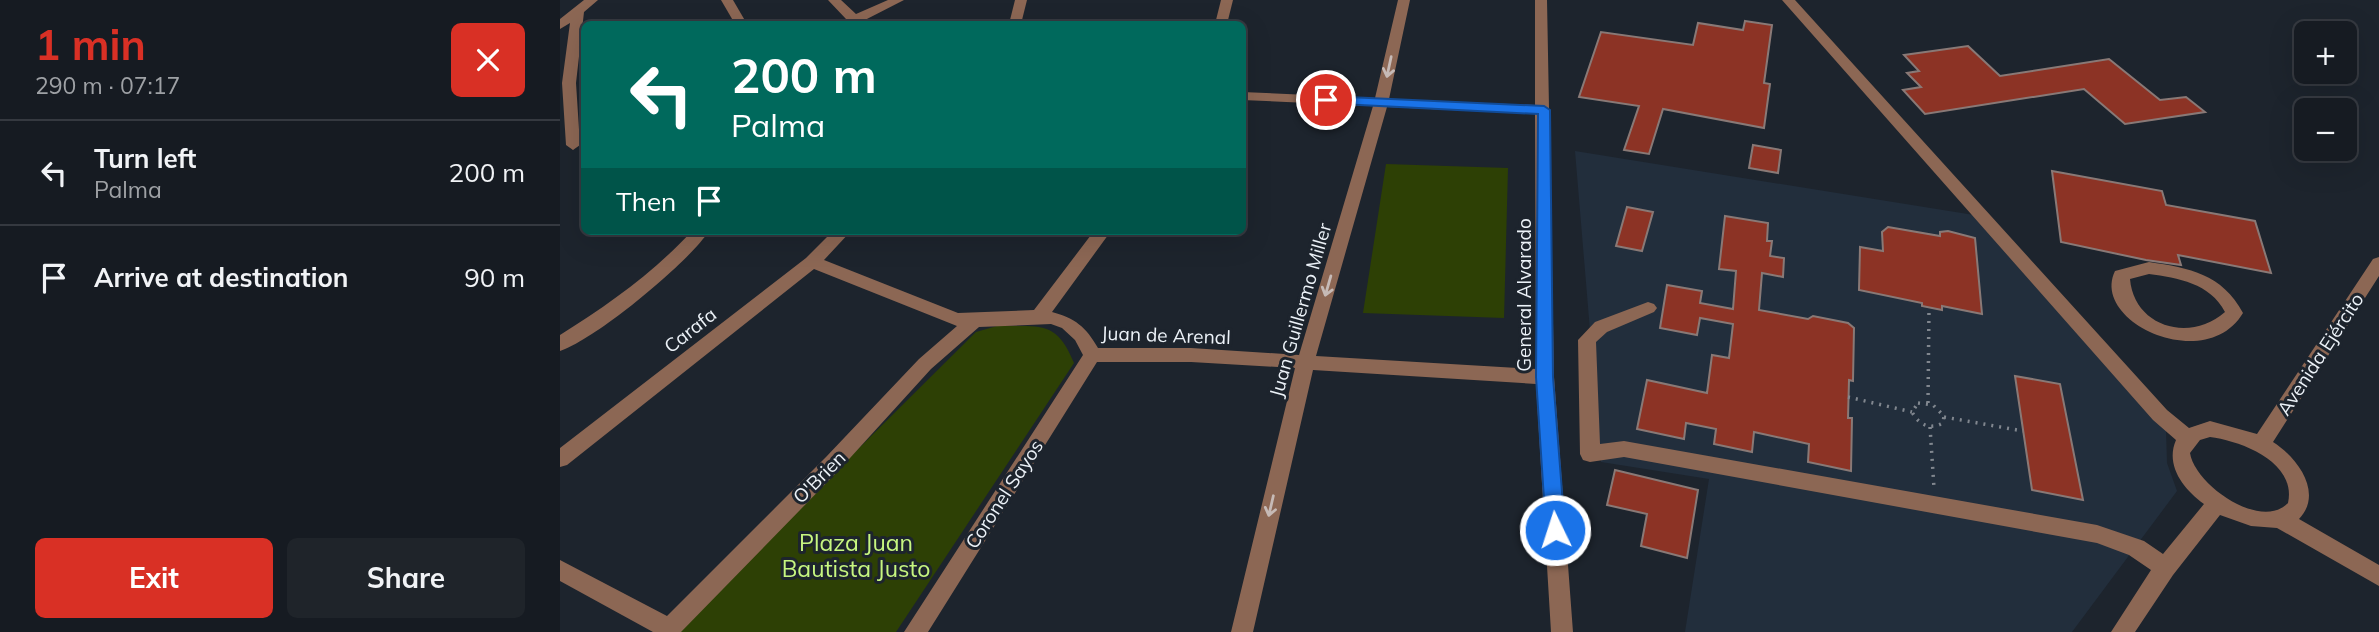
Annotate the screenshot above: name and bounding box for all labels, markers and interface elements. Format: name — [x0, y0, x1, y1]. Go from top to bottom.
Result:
text: 1 min — [35, 18, 146, 71]
map controls — [2294, 21, 2357, 161]
button: + — [2294, 21, 2357, 84]
button: close — [451, 23, 525, 97]
text: 200 m — [731, 44, 877, 105]
icon: left — [616, 49, 707, 140]
one-way arrow — [1382, 55, 1396, 78]
pin — [1296, 70, 1356, 130]
text: 290 m · 07:17 — [35, 71, 180, 100]
icon: arrive — [1307, 81, 1345, 119]
button: − — [2294, 98, 2357, 161]
text: Palma — [731, 105, 825, 145]
text: Turn left — [94, 142, 196, 175]
icon: left — [35, 154, 73, 192]
text: 200 m — [449, 156, 525, 189]
text: Palma — [94, 175, 162, 204]
icon: arrive — [690, 182, 728, 220]
text: Then — [616, 185, 676, 218]
street label: General Alvarado — [1512, 218, 1536, 372]
street label: Juan Guillermo Miller — [1264, 220, 1336, 400]
icon: arrive — [35, 259, 73, 297]
text: Arrive at destination — [94, 261, 349, 294]
text: 90 m — [464, 261, 525, 294]
one-way arrow — [1320, 274, 1333, 296]
street label: Avenida Ejército — [2271, 288, 2369, 420]
street label: Carafa — [659, 302, 721, 358]
street label: Juan de Arenal — [1101, 321, 1231, 349]
street label: Coronel Sayos — [960, 435, 1048, 553]
street label: O'Brien — [788, 446, 850, 508]
position arrow — [1518, 493, 1592, 567]
one-way arrow — [1264, 494, 1278, 517]
park label: Plaza Juan Bautista Justo — [782, 528, 930, 583]
button: Exit — [35, 538, 273, 618]
button: Share — [287, 538, 525, 618]

